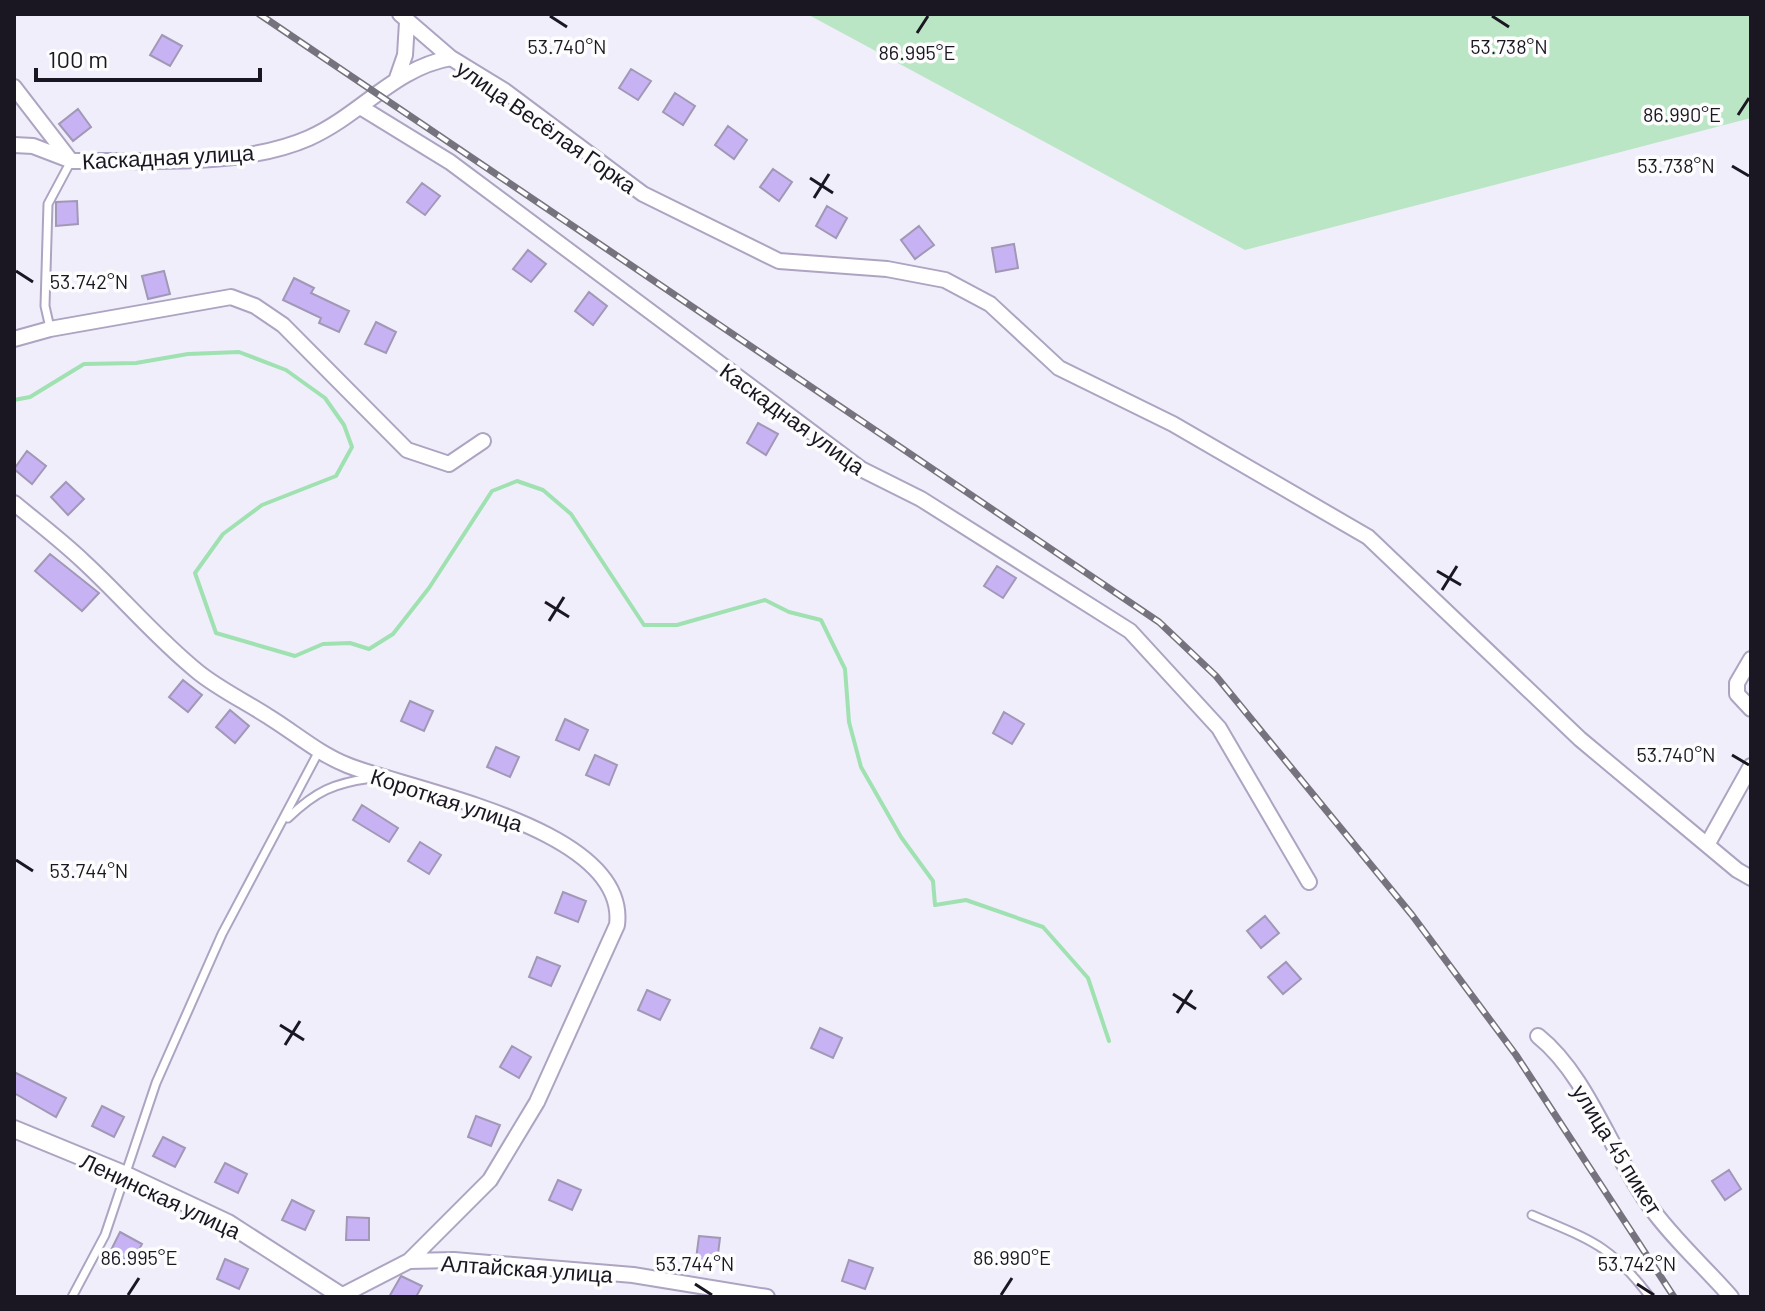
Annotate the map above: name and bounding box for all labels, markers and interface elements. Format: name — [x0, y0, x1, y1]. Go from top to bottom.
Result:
scale bar — [36, 32, 260, 82]
text: 53.740°N — [527, 34, 607, 58]
text: 53.738°N — [1470, 34, 1548, 58]
text: 86.995°E — [878, 40, 956, 64]
text: 100 m — [48, 44, 108, 73]
street label: улица Весёлая Горка — [451, 54, 643, 199]
text: 86.990°E — [1643, 102, 1721, 126]
street label: Каскадная улица — [81, 138, 256, 174]
text: 53.738°N — [1637, 153, 1715, 177]
text: 53.742°N — [50, 269, 128, 293]
street label: Каскадная улица — [715, 357, 871, 480]
text: 53.740°N — [1636, 742, 1716, 766]
street label: Короткая улица — [367, 762, 527, 837]
text: 53.744°N — [50, 858, 128, 882]
street label: улица 45 пикет — [1567, 1079, 1668, 1219]
street label: Ленинская улица — [77, 1147, 246, 1245]
text: 86.995°E — [100, 1245, 178, 1269]
text: 86.990°E — [973, 1245, 1051, 1269]
street label: Алтайская улица — [440, 1249, 614, 1288]
text: 53.744°N — [656, 1251, 734, 1275]
text: 53.742°N — [1598, 1251, 1676, 1275]

